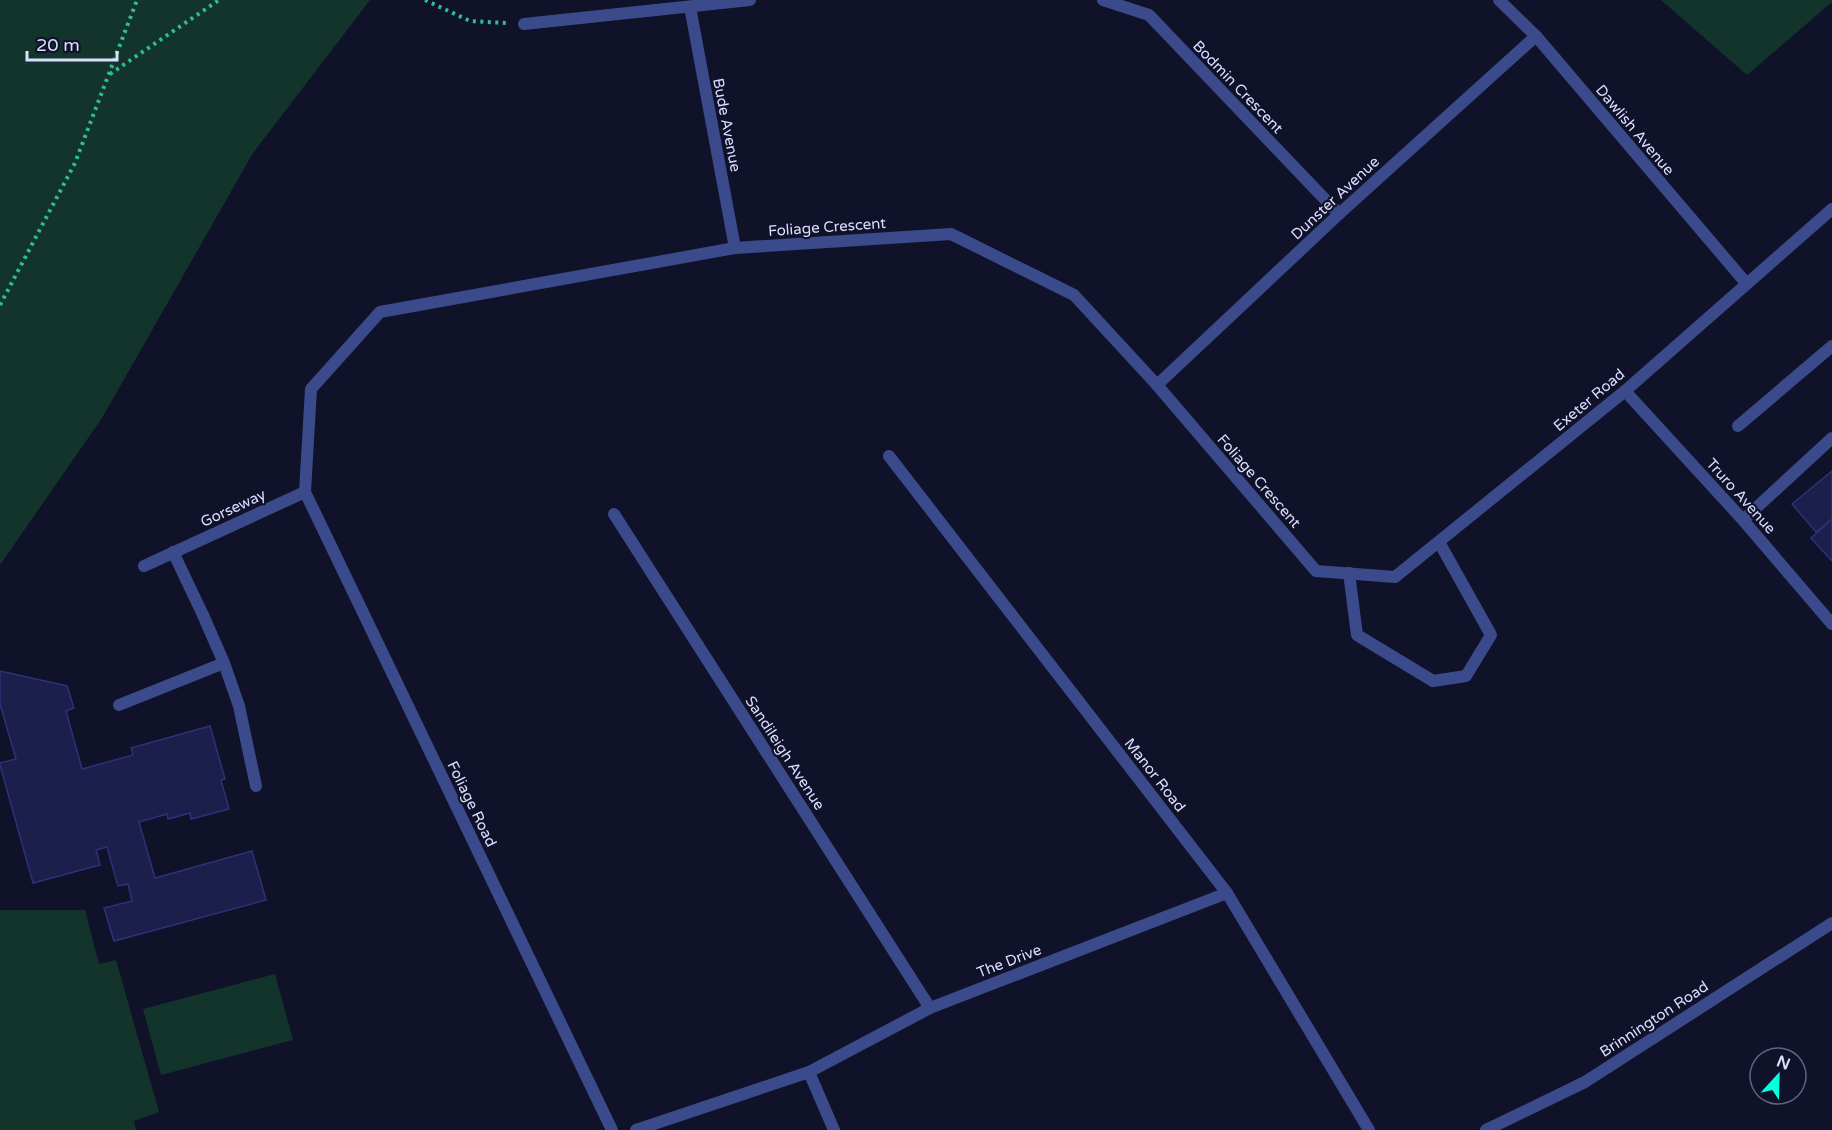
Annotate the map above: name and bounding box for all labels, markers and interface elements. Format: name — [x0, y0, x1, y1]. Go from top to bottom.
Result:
scale bar — [27, 24, 117, 62]
text: 20 m — [36, 34, 80, 56]
street label: Bodmin Crescent — [1189, 37, 1287, 137]
street label: Bude Avenue — [709, 77, 745, 173]
street label: Dawlish Avenue — [1592, 81, 1678, 179]
street label: Dunster Avenue — [1287, 153, 1383, 243]
street label: Foliage Crescent — [767, 214, 887, 240]
street label: Exeter Road — [1550, 365, 1628, 435]
street label: Foliage Crescent — [1213, 431, 1305, 532]
street label: Truro Avenue — [1702, 455, 1780, 537]
street label: Gorseway — [197, 485, 269, 531]
street label: Sandileigh Avenue — [741, 693, 829, 813]
street label: Manor Road — [1121, 735, 1189, 815]
street label: Foliage Road — [444, 758, 500, 850]
street label: The Drive — [974, 941, 1044, 981]
street label: Brinnington Road — [1596, 977, 1712, 1061]
north arrow — [1748, 1046, 1808, 1106]
text: N — [1774, 1051, 1793, 1075]

